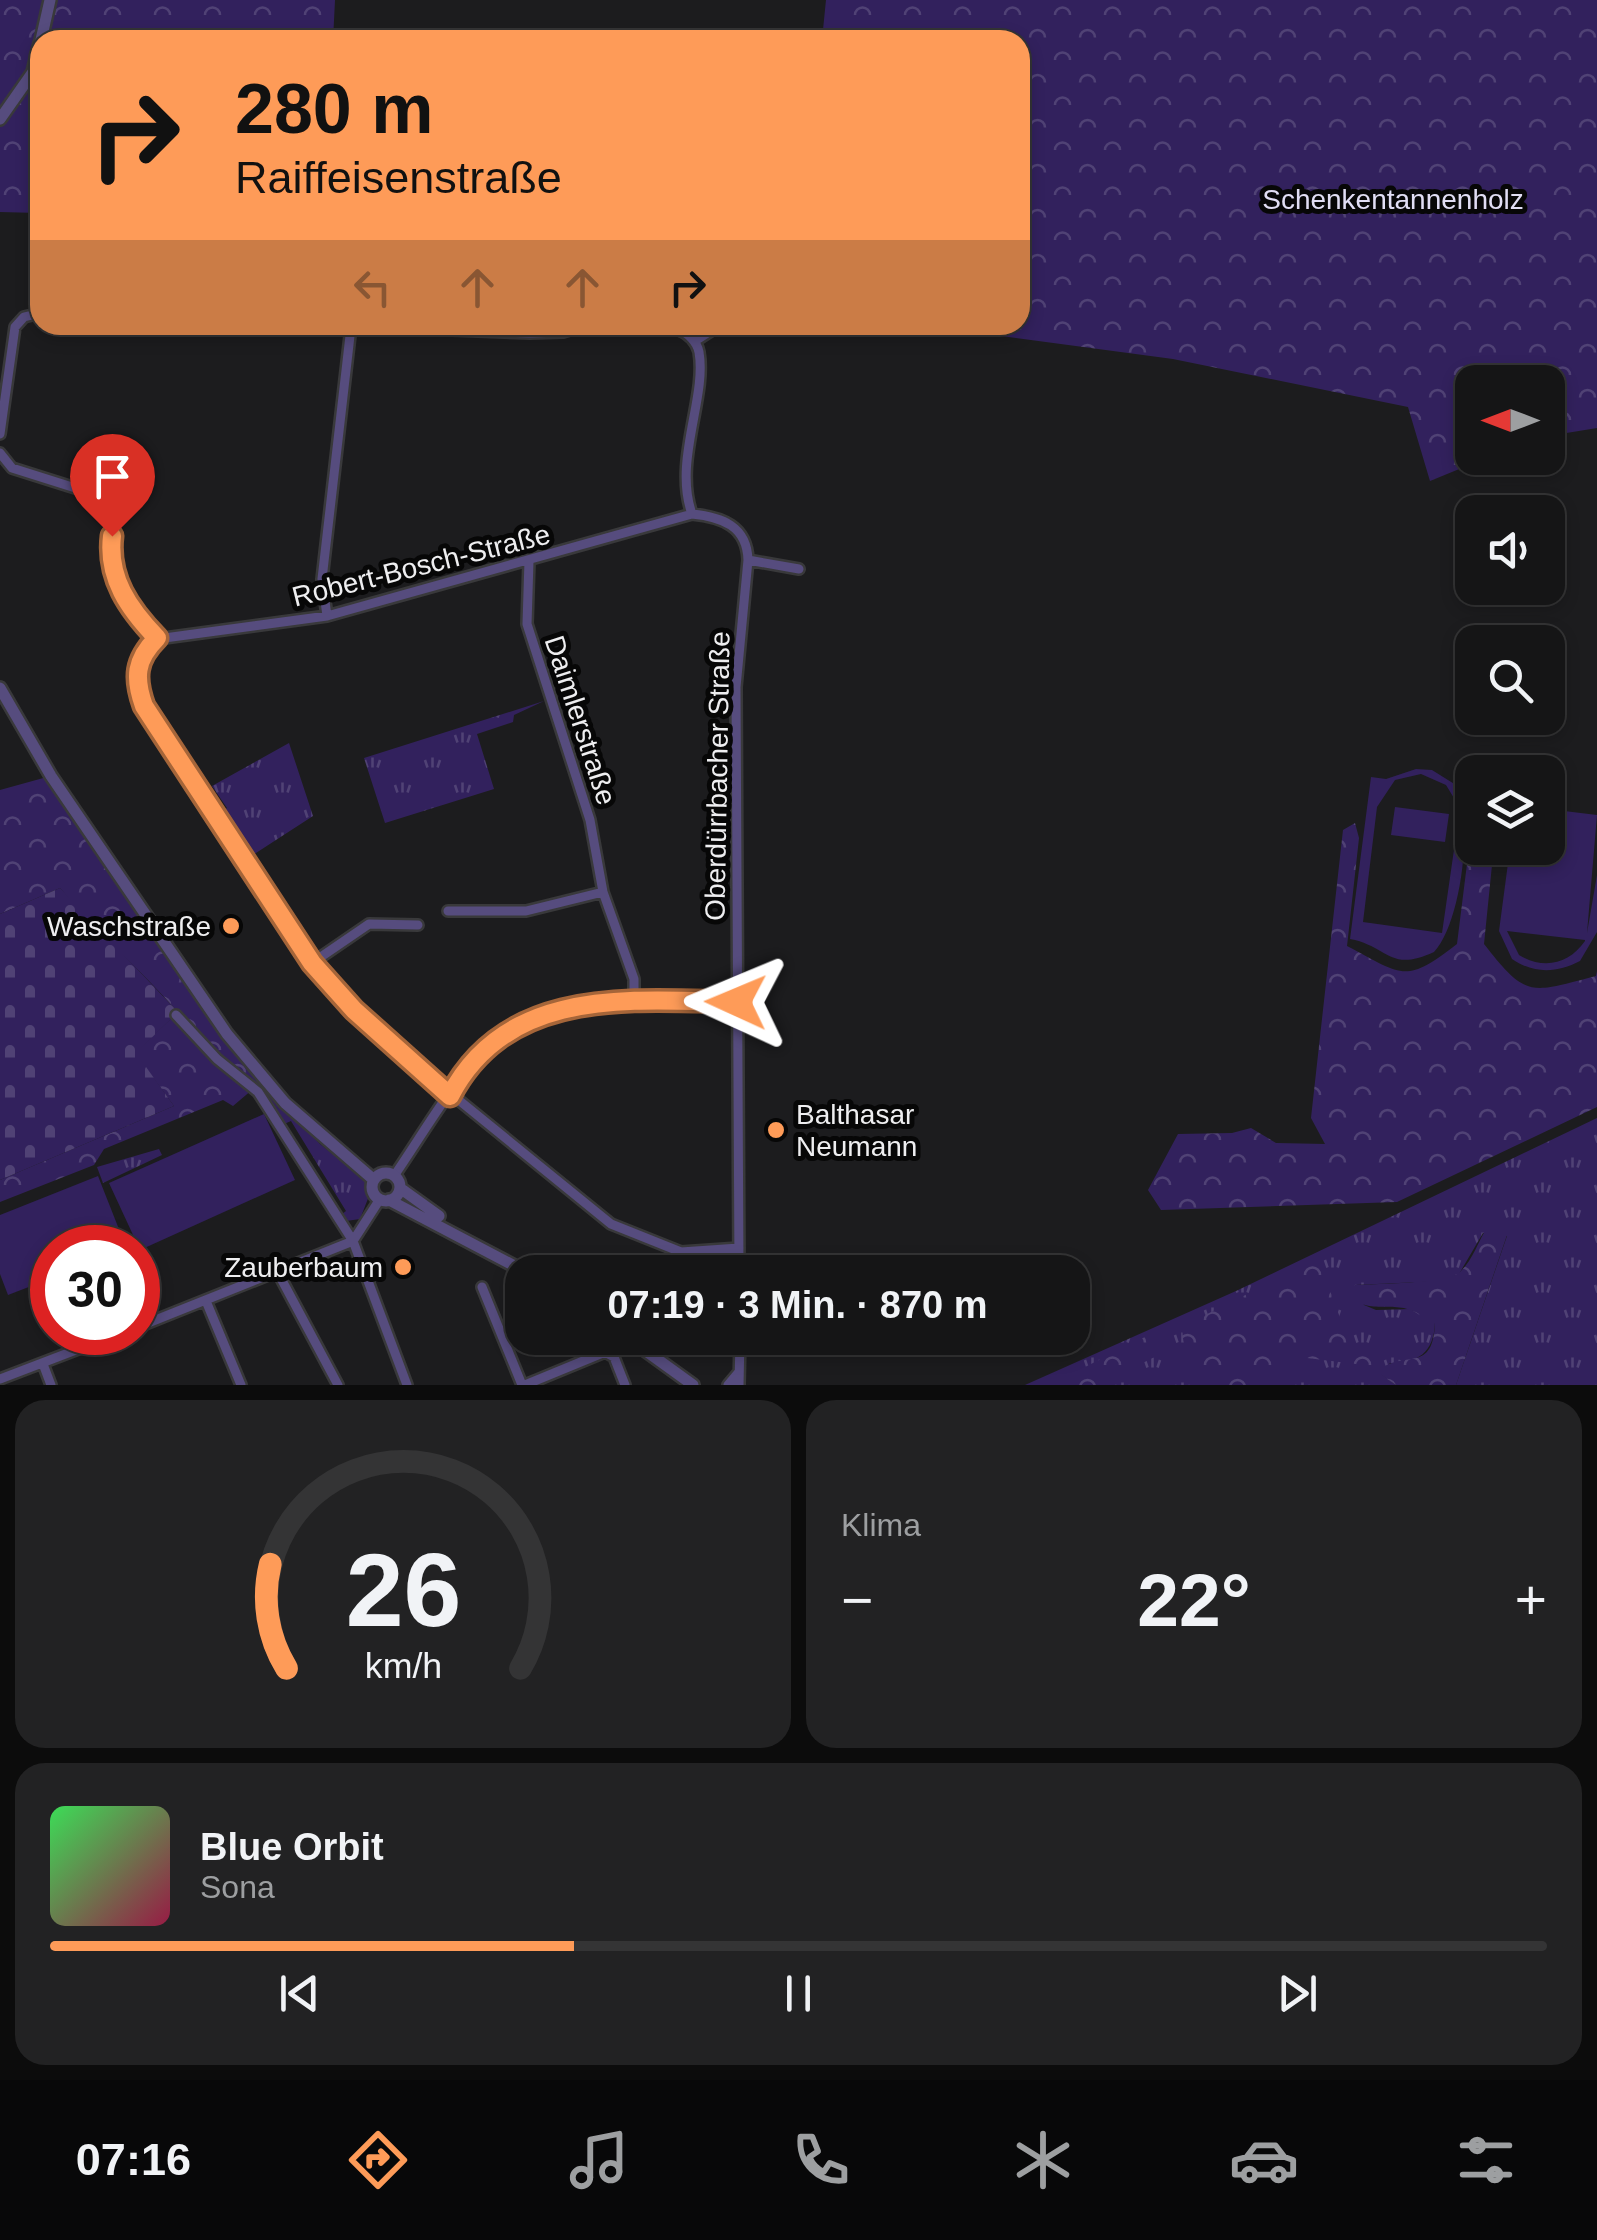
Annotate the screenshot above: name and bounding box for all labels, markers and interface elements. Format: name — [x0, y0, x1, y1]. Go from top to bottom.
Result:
icon: right — [70, 70, 200, 200]
text: 280 m — [235, 70, 433, 148]
text: Raiffeisenstraße — [235, 152, 562, 203]
park label: Schenkentannenholz — [1262, 184, 1524, 215]
icon: left — [345, 260, 400, 315]
icon: ahead — [450, 260, 505, 315]
icon: ahead — [555, 260, 610, 315]
icon: right — [660, 260, 715, 315]
north arrow — [1455, 365, 1565, 475]
map controls — [1455, 365, 1565, 865]
pin — [70, 434, 155, 537]
icon: arrive — [85, 449, 140, 504]
button: sound — [1455, 495, 1565, 605]
street label: Robert-Bosch-Straße — [289, 518, 553, 613]
button: search — [1455, 625, 1565, 735]
street label: Oberdürrbacher Straße — [699, 631, 736, 921]
street label: Daimlerstraße — [539, 632, 622, 809]
button: layers — [1455, 755, 1565, 865]
place label: Waschstraße — [47, 911, 211, 942]
marker: Waschstraße — [220, 915, 242, 937]
position arrow — [684, 950, 788, 1054]
place label: Balthasar Neumann — [796, 1099, 917, 1162]
marker: Balthasar Neumann — [765, 1119, 787, 1141]
speed limit sign: 30 — [30, 1225, 160, 1355]
place label: Zauberbaum — [224, 1252, 383, 1283]
marker: Zauberbaum — [392, 1256, 414, 1278]
text: 07:19 · 3 Min. · 870 m — [607, 1284, 988, 1326]
text: Klima — [841, 1507, 921, 1543]
text: 26 — [345, 1532, 461, 1648]
text: 22° — [1137, 1558, 1251, 1642]
text: − — [841, 1569, 873, 1631]
text: + — [1515, 1569, 1547, 1631]
text: km/h — [364, 1646, 442, 1686]
text: Blue Orbit — [200, 1826, 384, 1868]
text: Sona — [200, 1869, 275, 1905]
icon: previous — [272, 1966, 327, 2021]
icon: pause — [771, 1966, 826, 2021]
icon: next — [1270, 1966, 1325, 2021]
icon: directions — [343, 2125, 413, 2195]
icon: music — [564, 2125, 634, 2195]
icon: phone — [786, 2125, 856, 2195]
icon: climate — [1008, 2125, 1078, 2195]
icon: car — [1229, 2125, 1299, 2195]
icon: filters — [1451, 2125, 1521, 2195]
text: 07:16 — [76, 2134, 191, 2185]

